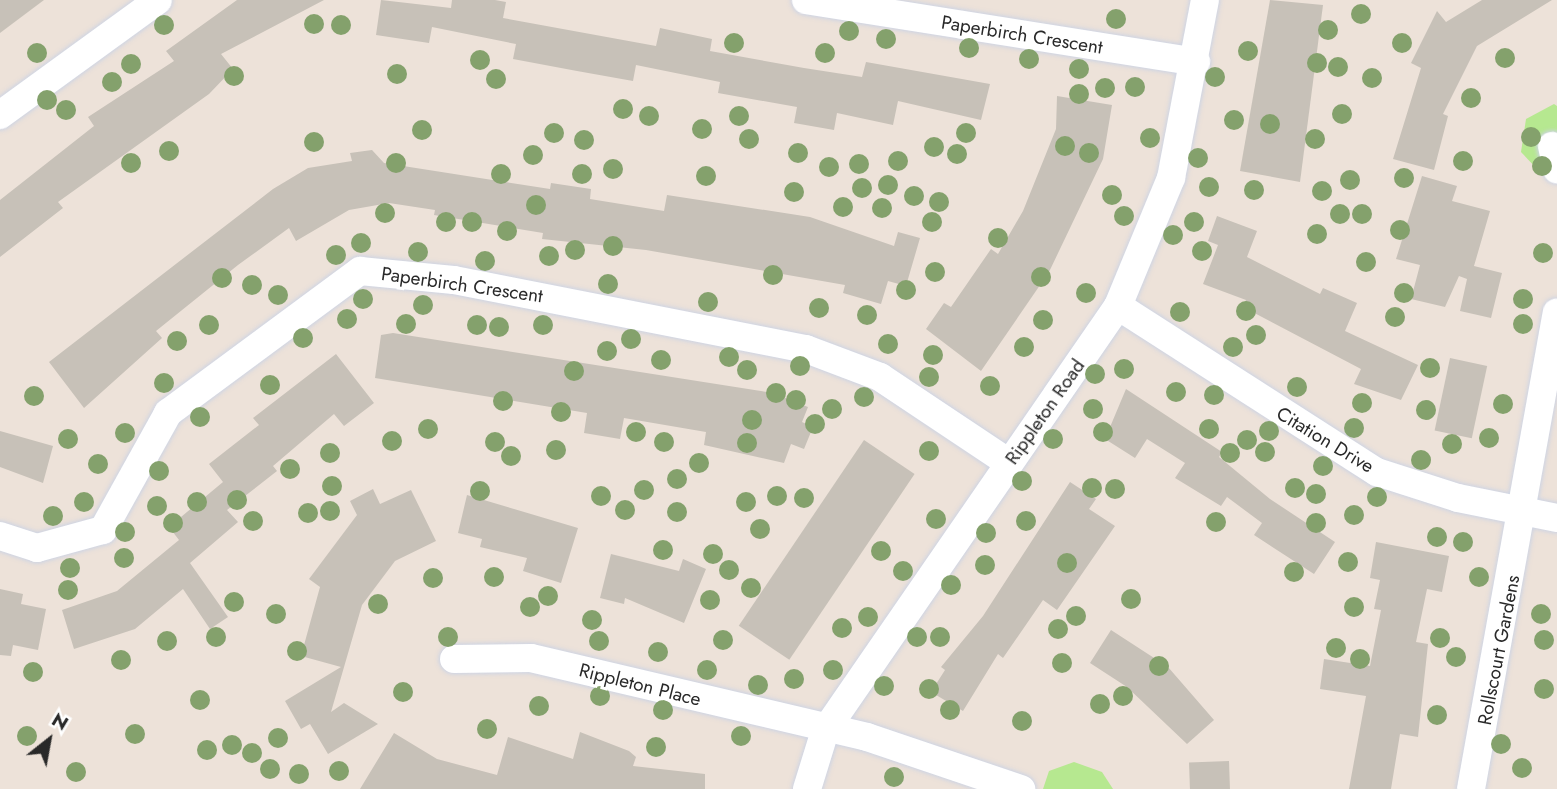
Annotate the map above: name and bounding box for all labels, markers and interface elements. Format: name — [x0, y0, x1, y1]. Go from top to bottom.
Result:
street label: Paperbirch Crescent — [940, 11, 1104, 59]
street label: Paperbirch Crescent — [380, 262, 544, 308]
street label: Rippleton Road — [1000, 355, 1090, 469]
street label: Citation Drive — [1272, 402, 1378, 478]
street label: Rollscourt Gardens — [1473, 573, 1525, 727]
street label: Rippleton Place — [577, 659, 703, 711]
north arrow — [14, 705, 84, 775]
text: N — [47, 706, 73, 737]

